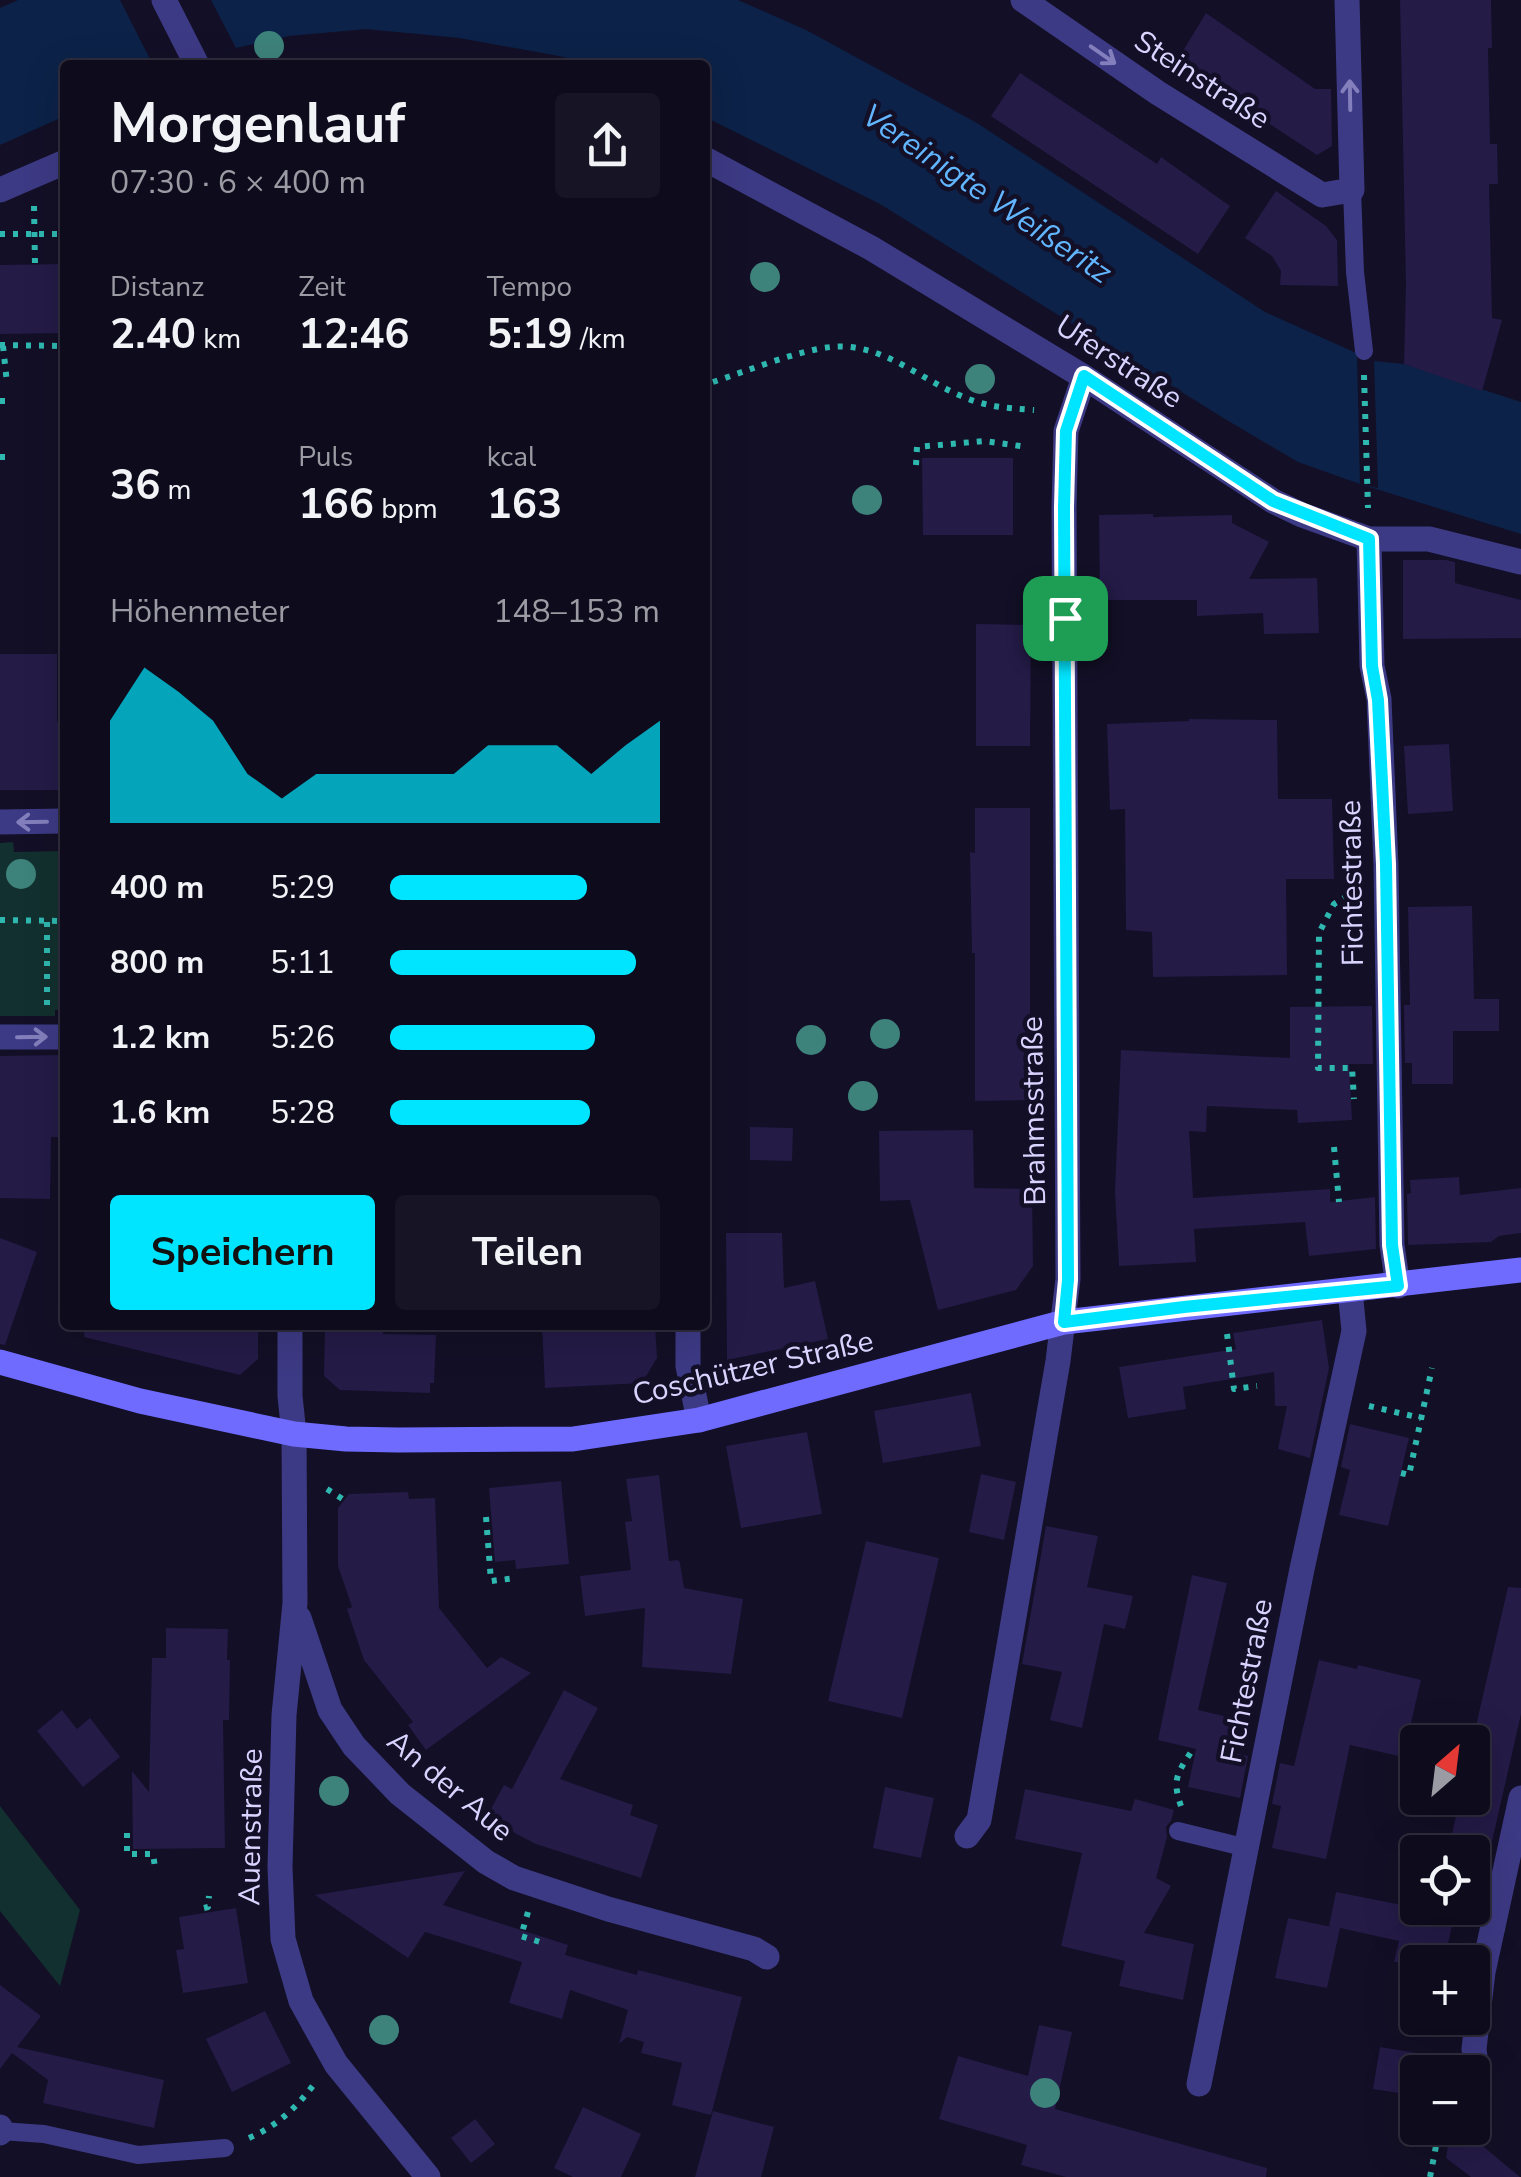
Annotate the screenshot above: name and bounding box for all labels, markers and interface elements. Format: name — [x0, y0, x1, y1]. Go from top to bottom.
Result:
street label: Steinstraße — [1126, 21, 1278, 139]
one-way arrow — [1089, 44, 1117, 65]
one-way arrow — [1340, 80, 1359, 112]
text: Morgenlauf — [110, 86, 405, 161]
button: share — [555, 93, 660, 198]
water label: Vereinigte Weißeritz — [854, 94, 1121, 294]
text: 07:30 · 6 × 400 m — [110, 161, 366, 204]
text: Distanz — [110, 268, 204, 306]
text: Zeit — [298, 268, 346, 306]
text: Tempo — [487, 268, 572, 306]
text: 2.40 — [110, 306, 196, 363]
text: 12:46 — [298, 306, 410, 363]
text: 5:19 — [487, 306, 573, 363]
street label: Uferstraße — [1048, 306, 1190, 418]
text: km — [196, 320, 241, 358]
text: /km — [573, 320, 626, 358]
text: Puls — [298, 438, 353, 476]
text: kcal — [487, 438, 536, 476]
text: 36 — [110, 457, 160, 514]
text: m — [160, 471, 192, 509]
text: 166 — [298, 476, 374, 533]
text: 163 — [487, 476, 562, 533]
text: bpm — [374, 490, 438, 528]
pin — [1023, 576, 1108, 661]
text: Höhenmeter — [110, 590, 289, 633]
text: 148–153 m — [493, 590, 660, 633]
icon: arrive — [1038, 591, 1093, 646]
street label: Fichtestraße — [1330, 799, 1374, 967]
one-way arrow — [17, 812, 50, 832]
text: 400 m — [110, 866, 204, 909]
text: 5:29 — [270, 866, 335, 909]
text: 800 m — [110, 941, 204, 984]
text: 5:11 — [270, 941, 335, 984]
text: 1.2 km — [110, 1016, 210, 1059]
text: 5:26 — [270, 1016, 335, 1059]
street label: Brahmsstraße — [1012, 1016, 1056, 1206]
one-way arrow — [16, 1028, 48, 1046]
text: 1.6 km — [110, 1091, 210, 1134]
text: 5:28 — [270, 1091, 335, 1134]
button: Speichern — [110, 1195, 375, 1310]
button: Teilen — [395, 1195, 660, 1310]
street label: Coschützer Straße — [628, 1320, 878, 1416]
street label: Fichtestraße — [1211, 1595, 1283, 1767]
street label: An der Aue — [378, 1721, 522, 1851]
north arrow — [1400, 1725, 1490, 1815]
map controls — [1400, 1725, 1490, 2145]
street label: Auenstraße — [229, 1748, 273, 1906]
button: locate — [1400, 1835, 1490, 1925]
button: + — [1400, 1945, 1490, 2035]
button: − — [1400, 2055, 1490, 2145]

